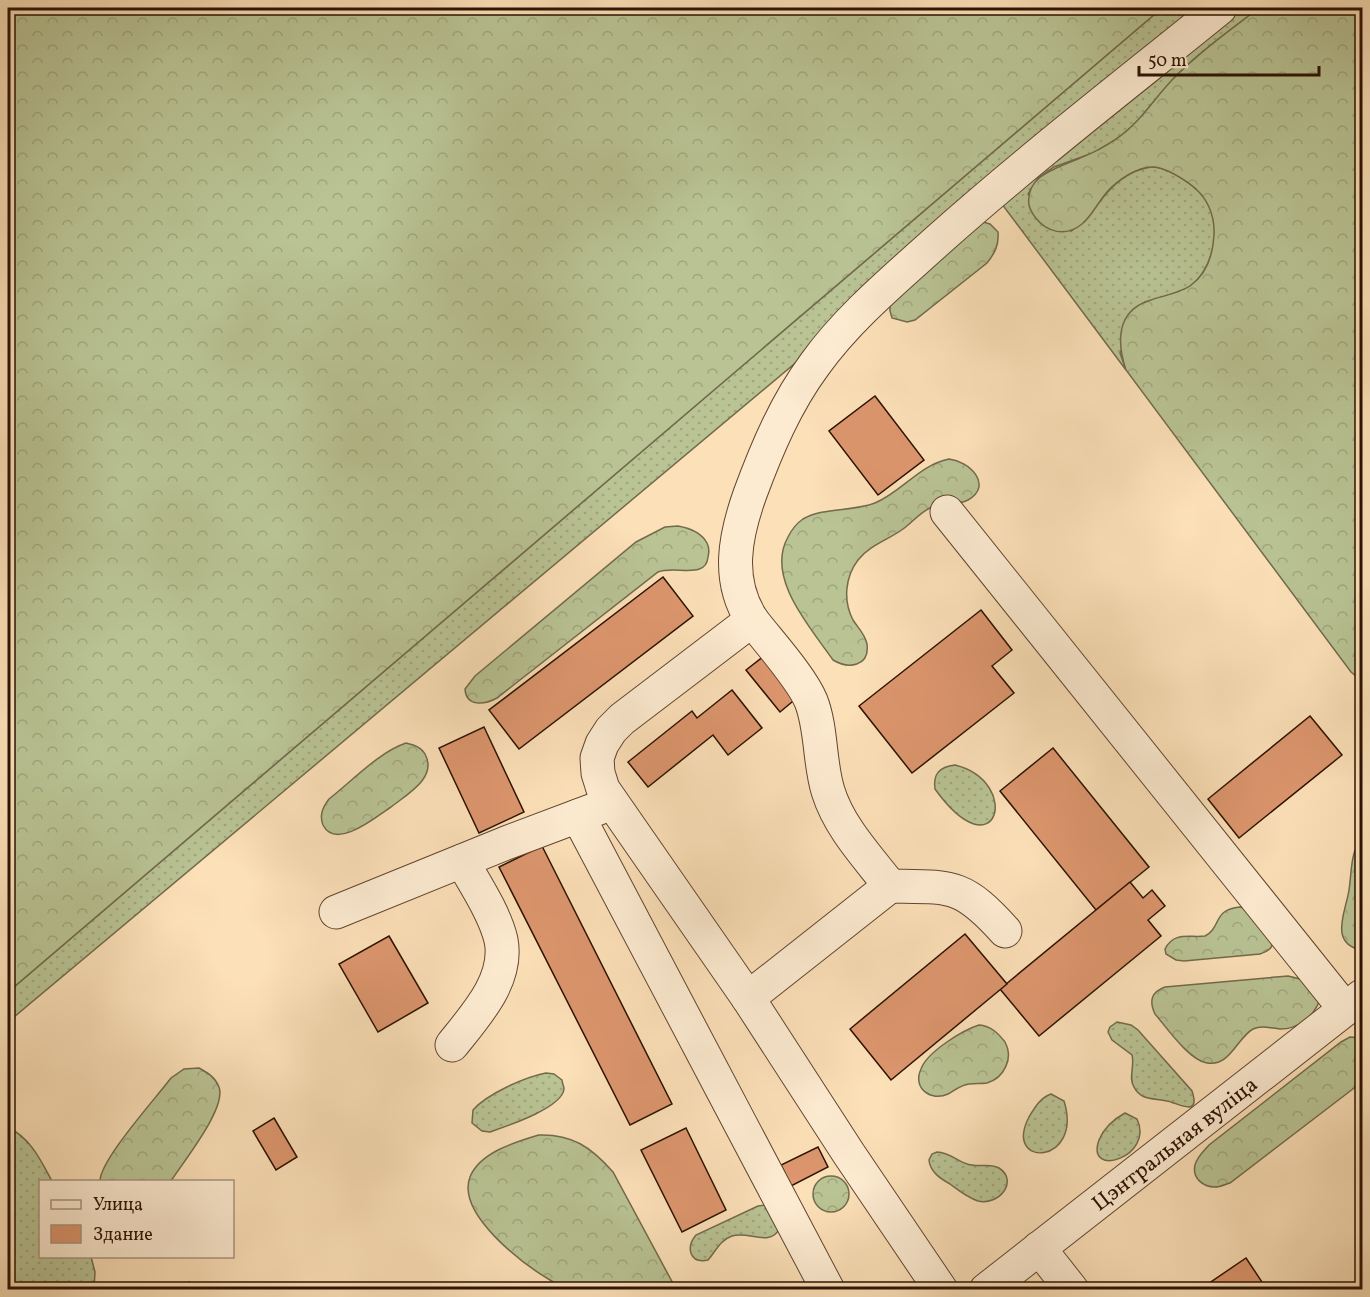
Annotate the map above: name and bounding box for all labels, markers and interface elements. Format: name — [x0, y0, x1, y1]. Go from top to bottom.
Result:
scale bar — [1139, 39, 1319, 77]
text: 50 m — [1148, 49, 1187, 74]
street label: Цэнтральная вуліца — [1086, 1070, 1265, 1220]
legend — [39, 1180, 234, 1258]
text: Улица — [93, 1193, 143, 1218]
text: Здание — [93, 1223, 153, 1248]

